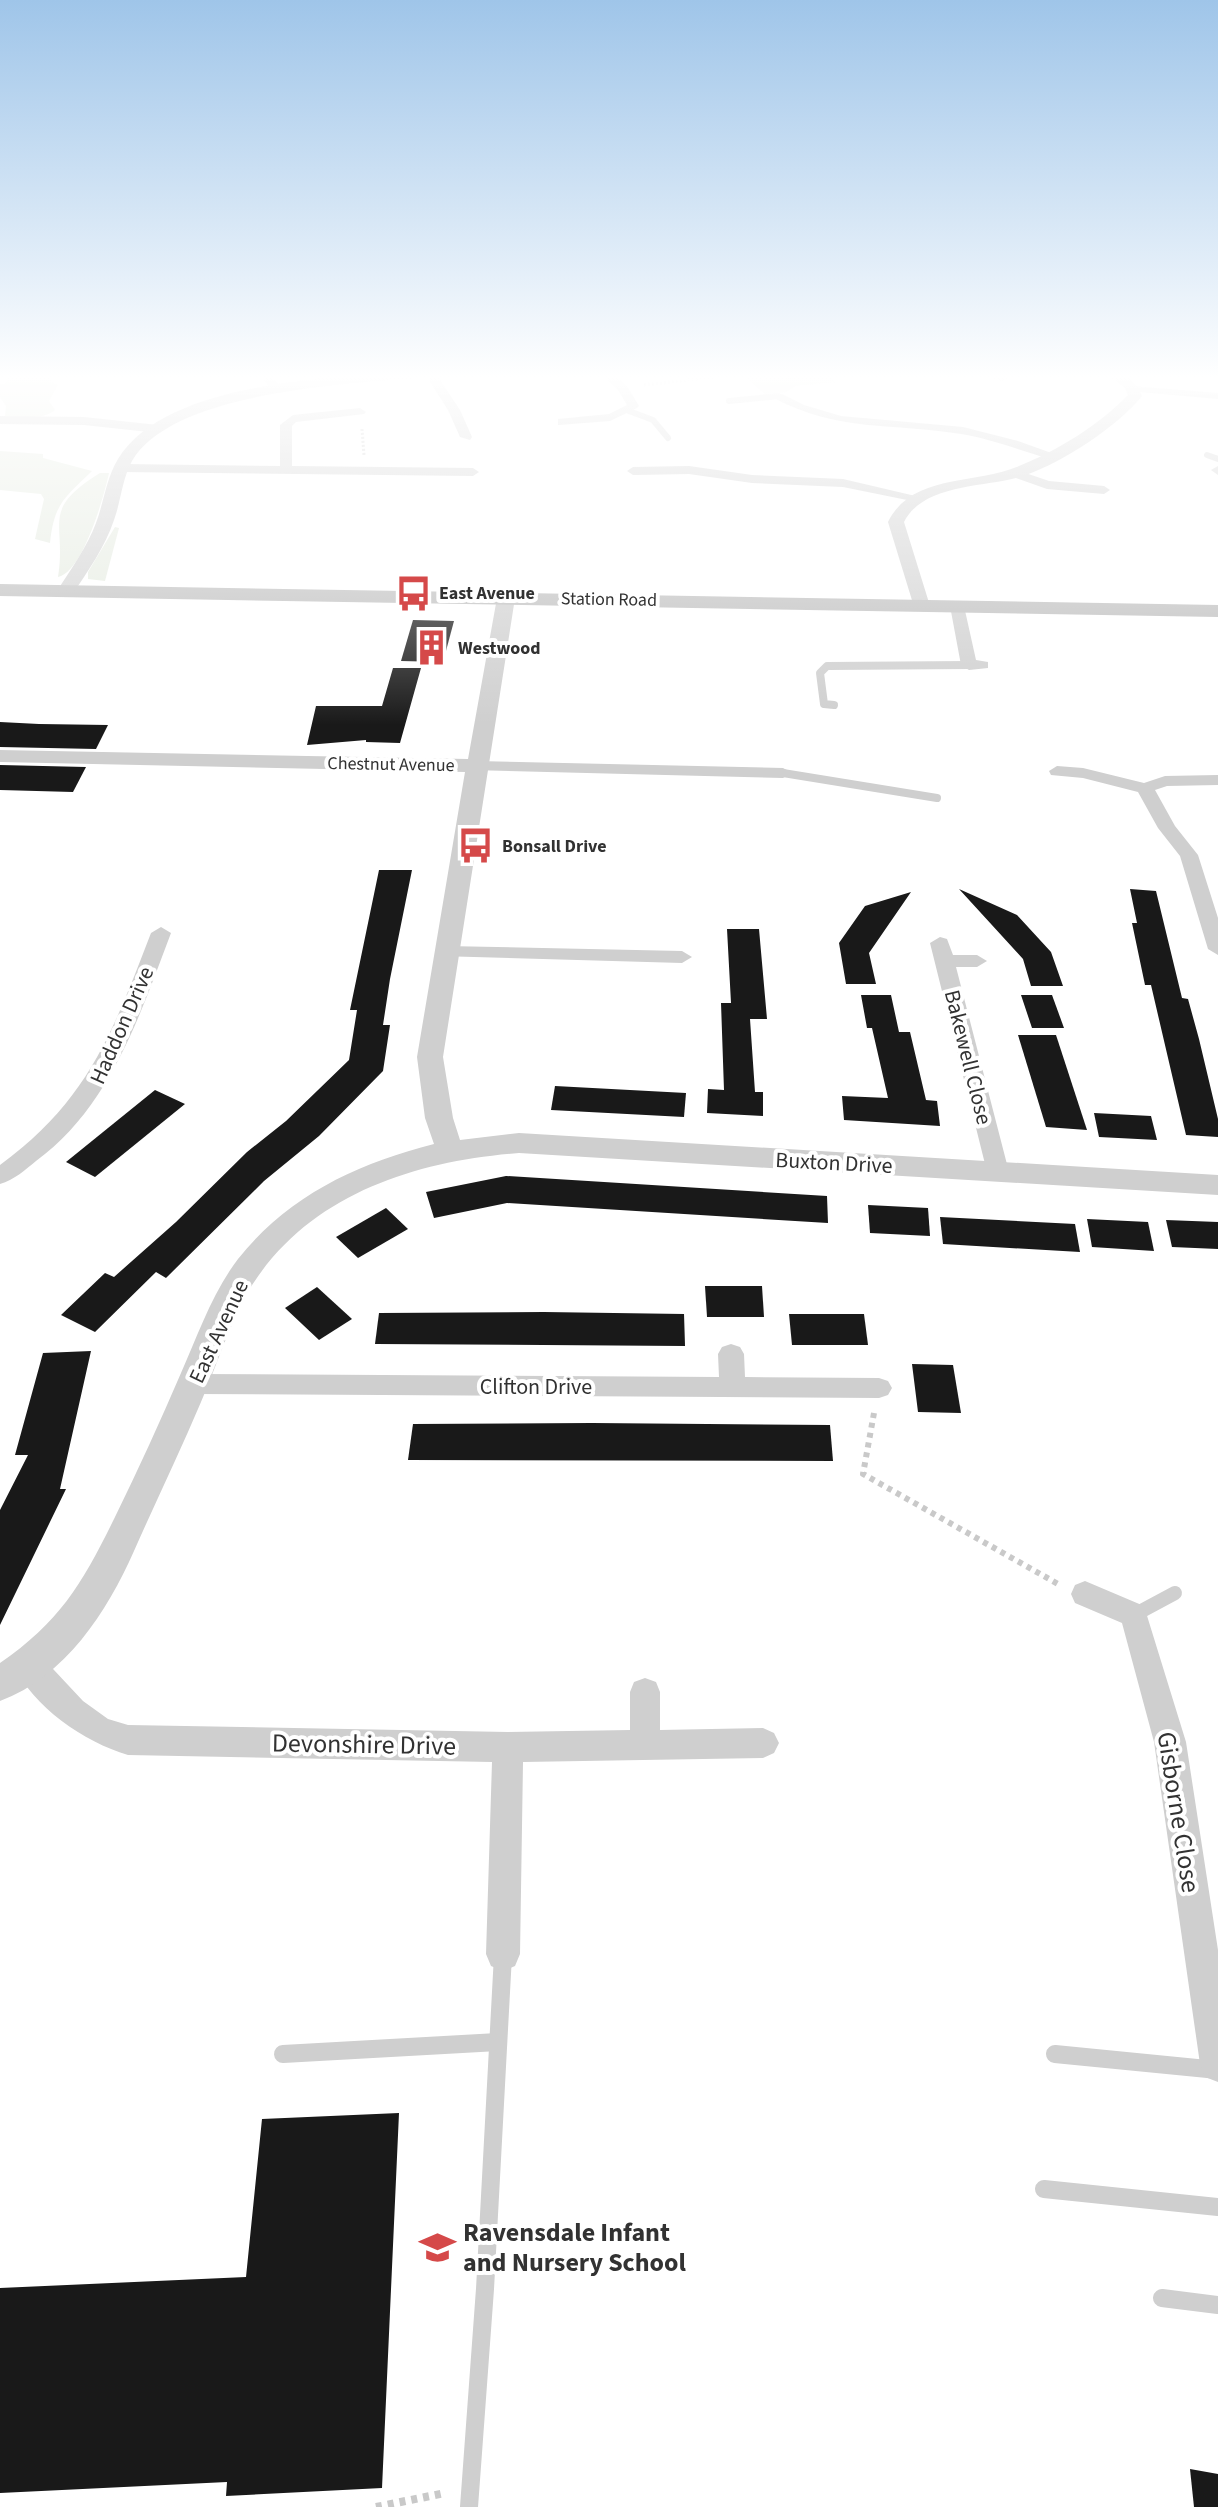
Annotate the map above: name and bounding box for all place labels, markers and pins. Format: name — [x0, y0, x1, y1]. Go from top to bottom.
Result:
bus stop icon: East Avenue — [394, 574, 432, 612]
place label: East Avenue — [439, 581, 535, 606]
building icon: Westwood — [413, 629, 451, 667]
place label: Westwood — [458, 636, 541, 661]
bus stop icon: Bonsall Drive — [457, 827, 495, 865]
place label: Bonsall Drive — [502, 834, 607, 859]
place label: Ravensdale Infant and Nursery School — [463, 2214, 686, 2281]
school or university icon: Ravensdale Infant and Nursery School — [418, 2228, 456, 2266]

